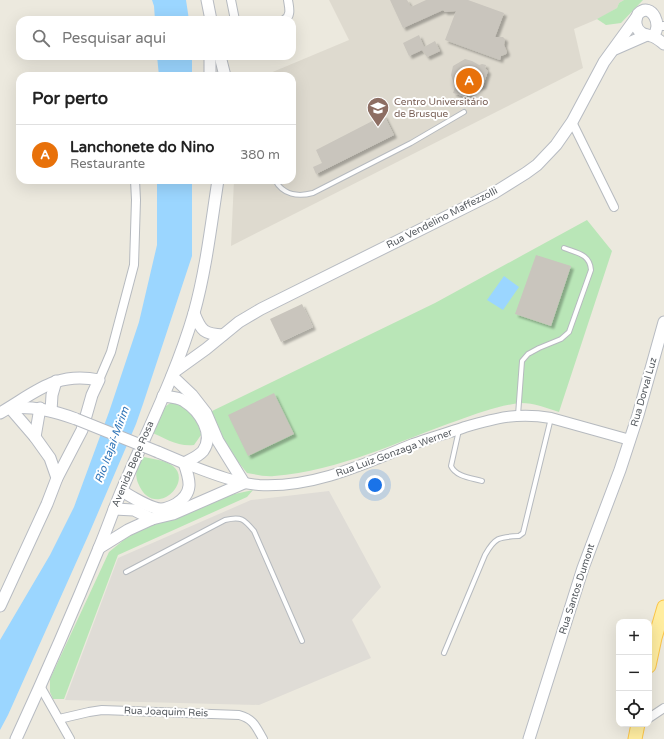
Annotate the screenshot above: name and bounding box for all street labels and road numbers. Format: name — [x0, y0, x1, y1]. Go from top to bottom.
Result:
street label: Rua Vendelino Maffezzolli — [384, 185, 500, 251]
street label: Rua Dorval Luz — [628, 356, 660, 428]
street label: Avenida Bepe Rosa — [110, 419, 156, 509]
street label: Rua Luiz Gonzaga Werner — [334, 426, 454, 480]
street label: Rua Santos Dumont — [557, 542, 597, 636]
street label: Rua Joaquim Reis — [124, 705, 209, 719]

